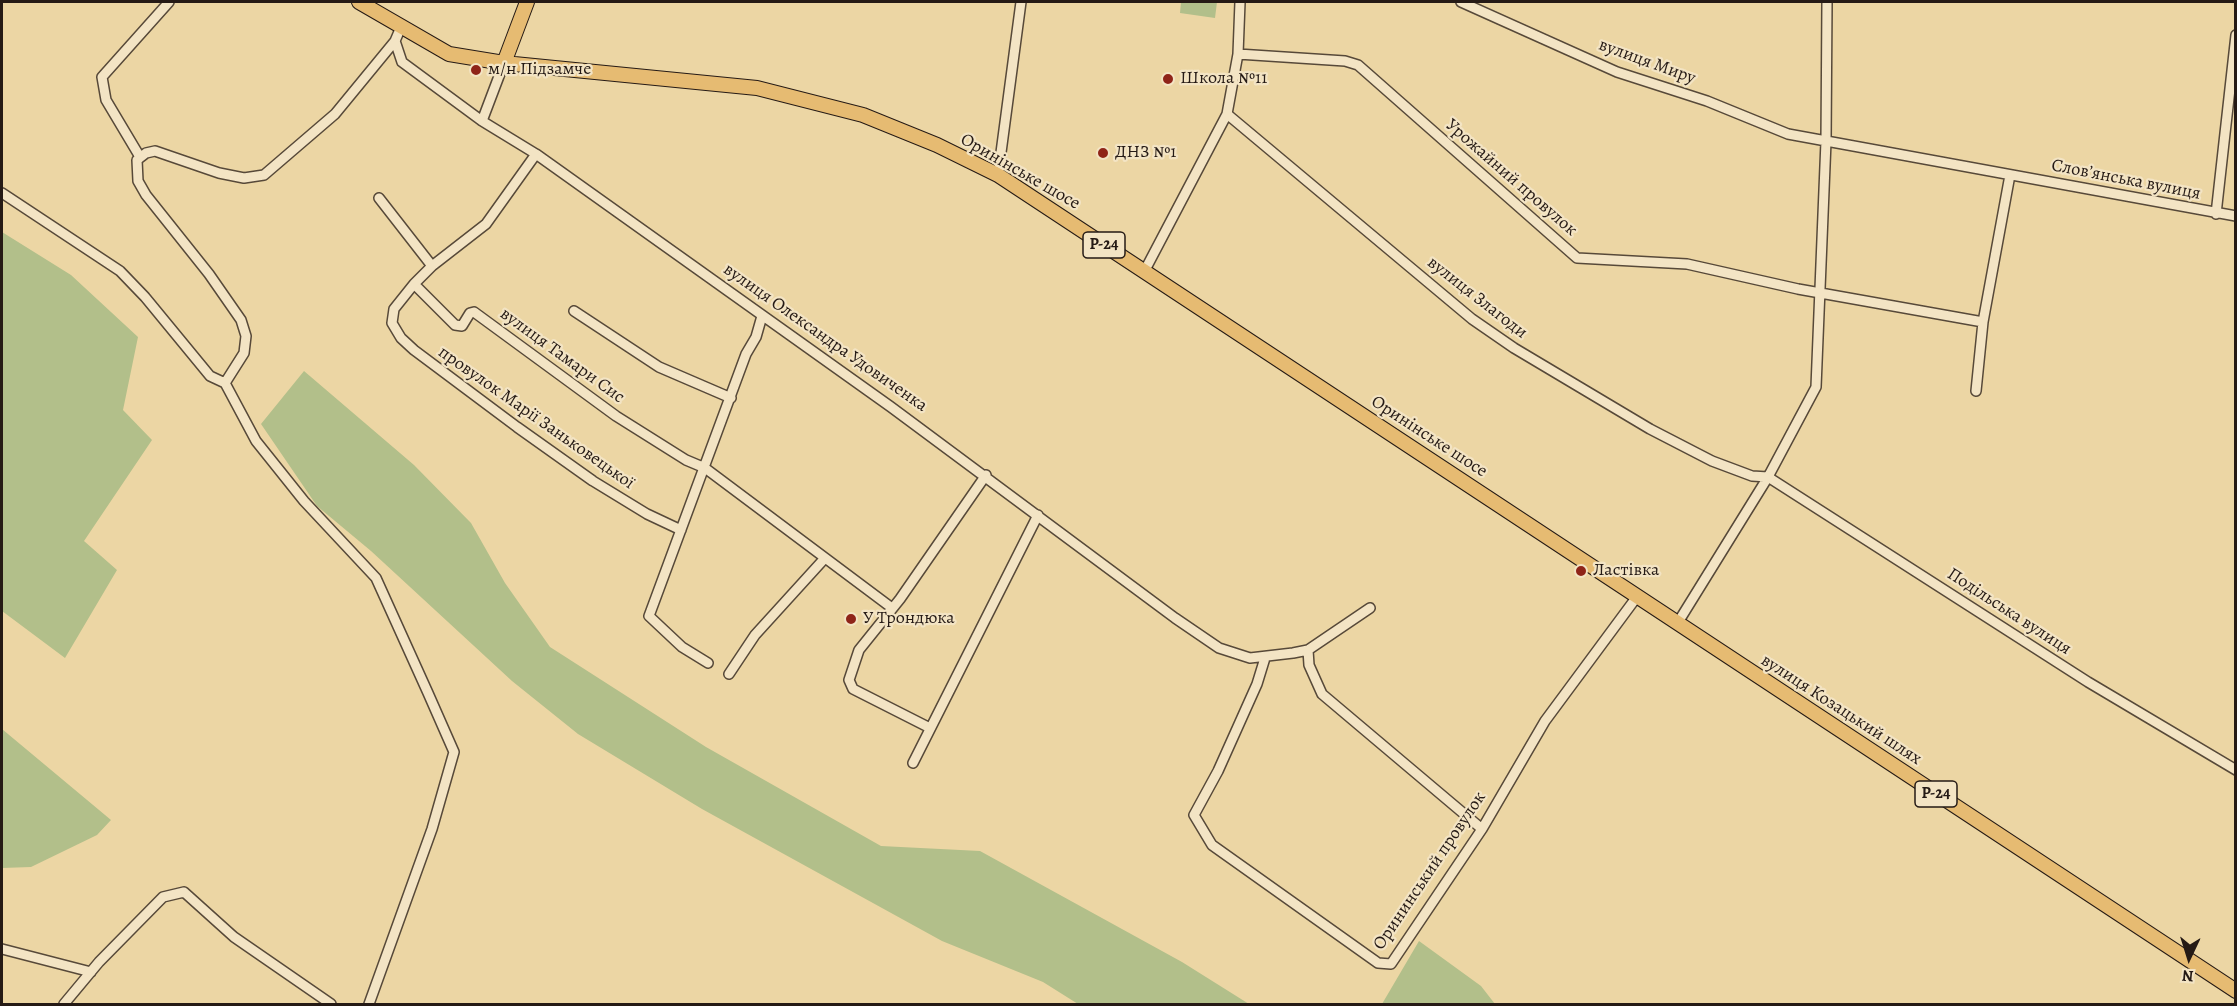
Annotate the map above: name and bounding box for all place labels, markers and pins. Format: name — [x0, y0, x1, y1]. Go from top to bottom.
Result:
place label: м/н Підзамче — [488, 59, 591, 81]
marker: м/н Підзамче — [469, 63, 483, 77]
place label: Школа №11 — [1180, 68, 1267, 90]
marker: Школа №11 — [1161, 72, 1175, 86]
place label: ДНЗ №1 — [1115, 142, 1176, 164]
marker: ДНЗ №1 — [1096, 146, 1110, 160]
place label: Ластівка — [1593, 560, 1659, 582]
marker: Ластівка — [1574, 564, 1588, 578]
place label: У Трондюка — [863, 608, 955, 630]
marker: У Трондюка — [844, 612, 858, 626]

